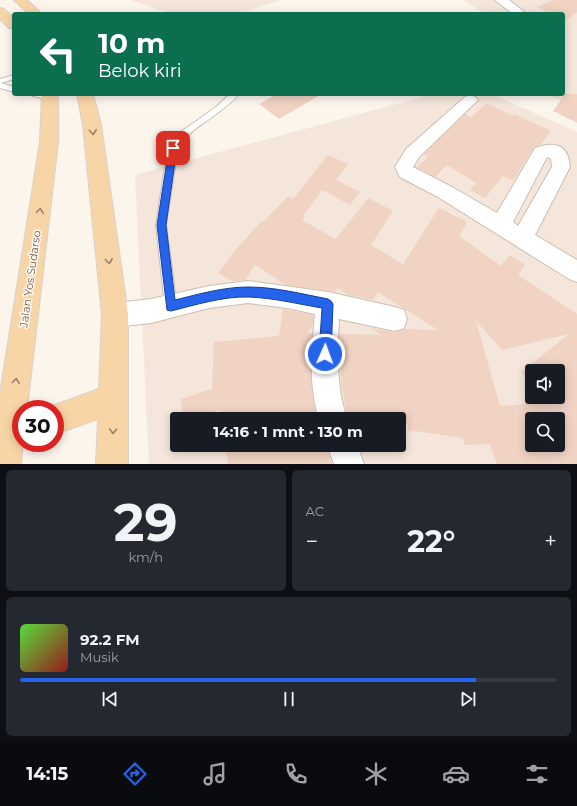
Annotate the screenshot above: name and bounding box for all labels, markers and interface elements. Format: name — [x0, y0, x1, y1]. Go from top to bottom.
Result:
text: 10 m — [98, 26, 165, 60]
icon: left — [32, 28, 84, 80]
text: Belok kiri — [98, 60, 182, 82]
one-way arrow — [88, 129, 97, 135]
pin — [156, 131, 190, 165]
icon: arrive — [162, 137, 184, 159]
one-way arrow — [35, 208, 44, 214]
street label: Jalan Yos Sudarso — [16, 229, 44, 329]
one-way arrow — [104, 258, 113, 264]
position arrow — [304, 333, 346, 375]
map controls — [525, 364, 565, 452]
button: sound — [525, 364, 565, 404]
one-way arrow — [12, 378, 21, 385]
speed limit sign: 30 — [12, 400, 64, 452]
button: search — [525, 412, 565, 452]
text: 14:16 · 1 mnt · 130 m — [213, 422, 363, 441]
one-way arrow — [109, 428, 118, 434]
text: 29 — [114, 491, 178, 554]
text: AC — [306, 503, 324, 519]
text: 22° — [407, 523, 455, 560]
text: − — [306, 528, 318, 555]
text: + — [544, 528, 557, 555]
text: km/h — [128, 549, 163, 565]
text: 92.2 FM — [80, 630, 140, 649]
text: Musik — [80, 649, 119, 665]
icon: previous — [99, 688, 121, 710]
icon: pause — [278, 688, 300, 710]
icon: next — [457, 688, 479, 710]
icon: directions — [121, 760, 149, 788]
icon: music — [201, 760, 229, 788]
icon: phone — [282, 760, 310, 788]
icon: climate — [362, 760, 390, 788]
icon: car — [442, 760, 470, 788]
icon: filters — [523, 760, 551, 788]
text: 14:15 — [26, 763, 68, 785]

